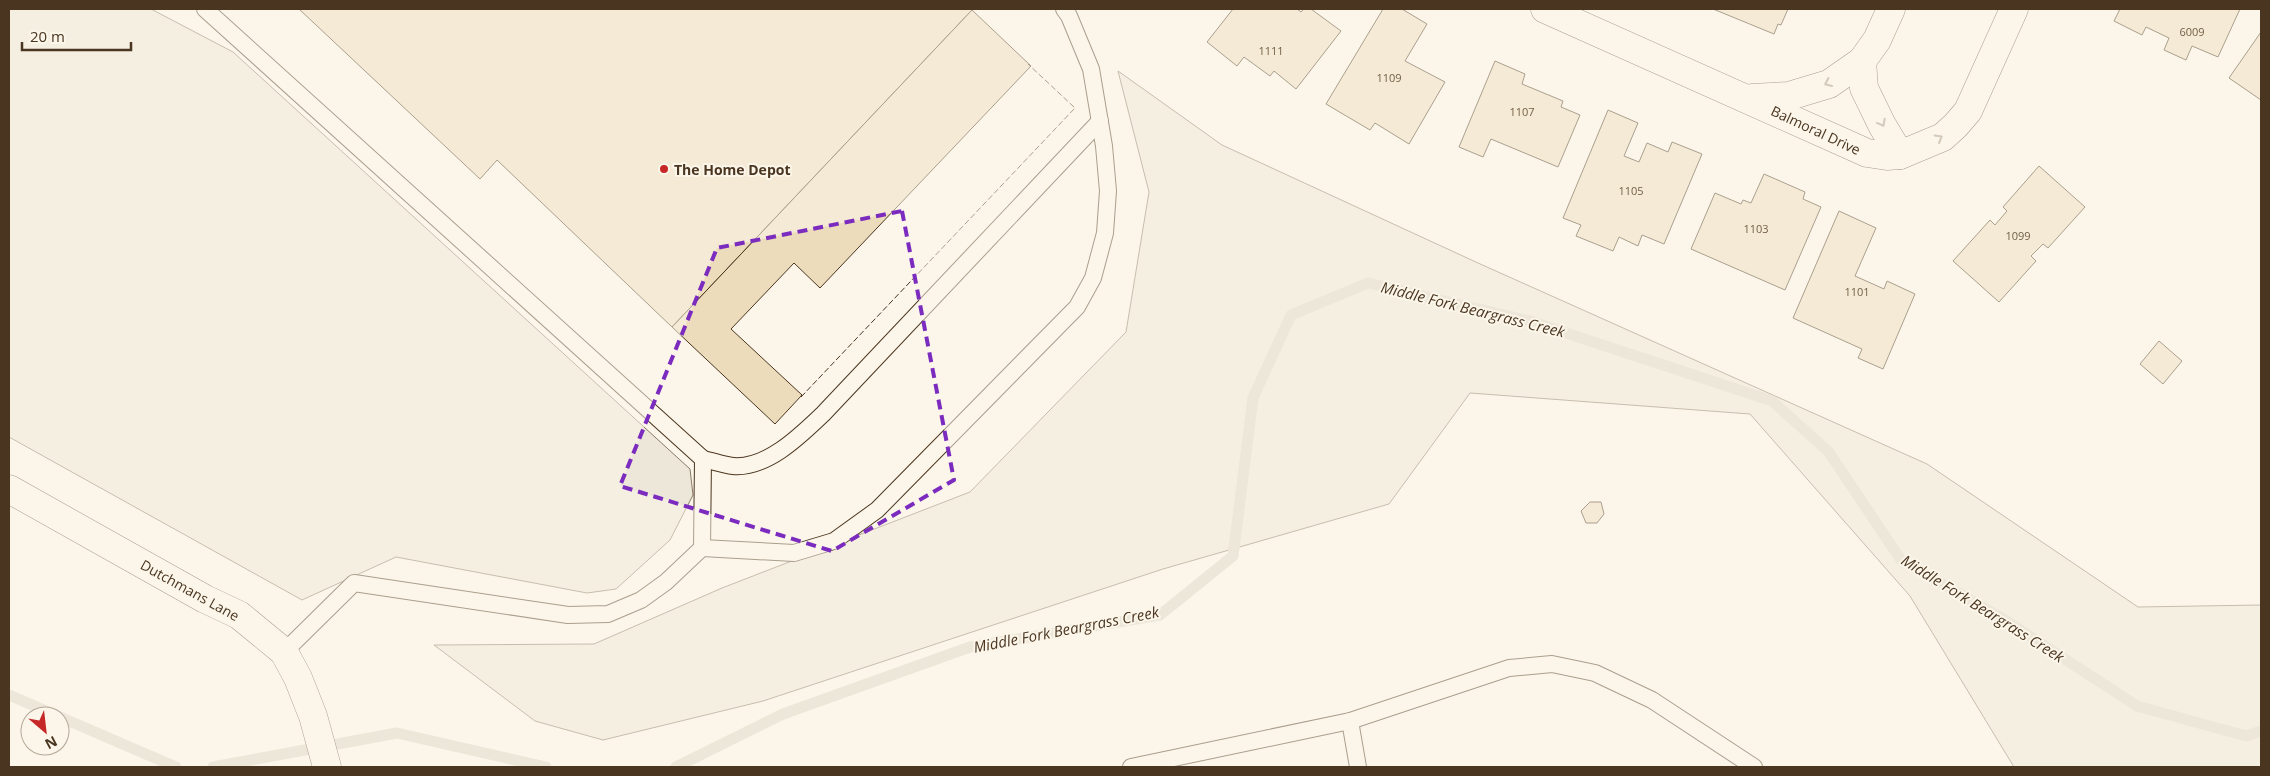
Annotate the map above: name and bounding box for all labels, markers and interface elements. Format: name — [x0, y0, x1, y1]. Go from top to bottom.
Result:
scale bar — [22, 20, 131, 52]
house number: 6009 — [2179, 24, 2205, 39]
text: 20 m — [30, 26, 65, 46]
house number: 1111 — [1258, 43, 1284, 58]
house number: 1109 — [1376, 70, 1402, 85]
one-way arrow — [1824, 77, 1833, 87]
street label: Balmoral Drive — [1768, 101, 1864, 159]
house number: 1107 — [1509, 104, 1535, 119]
one-way arrow — [1876, 118, 1886, 127]
one-way arrow — [1933, 135, 1942, 145]
place label: The Home Depot — [674, 160, 791, 179]
marker: The Home Depot — [658, 163, 670, 175]
house number: 1105 — [1618, 183, 1644, 198]
house number: 1103 — [1743, 221, 1769, 236]
house number: 1099 — [2005, 228, 2031, 243]
water label: Middle Fork Beargrass Creek — [1379, 276, 1568, 342]
house number: 1101 — [1844, 284, 1870, 299]
water label: Middle Fork Beargrass Creek — [1898, 550, 2069, 667]
street label: Dutchmans Lane — [137, 555, 243, 625]
water label: Middle Fork Beargrass Creek — [972, 601, 1161, 657]
north arrow — [20, 706, 70, 756]
text: N — [42, 732, 61, 754]

